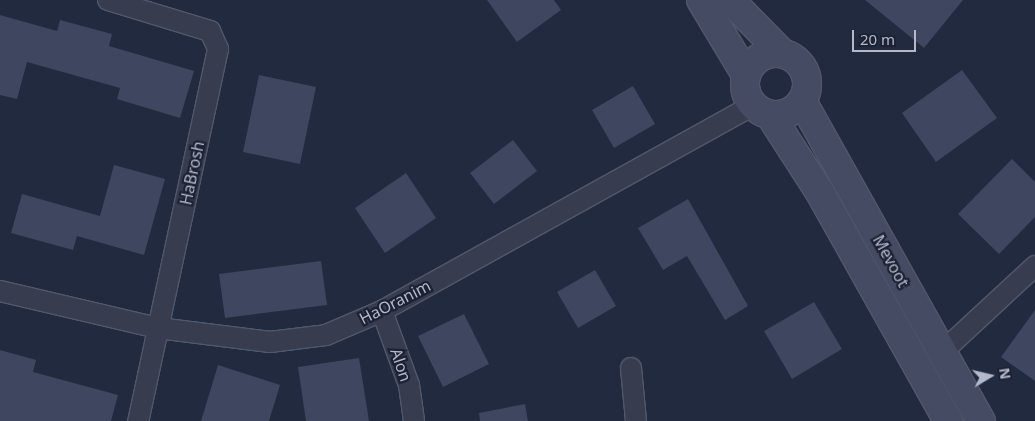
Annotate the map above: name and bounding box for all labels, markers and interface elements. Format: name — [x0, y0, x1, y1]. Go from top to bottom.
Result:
scale bar — [855, 20, 919, 52]
text: 20 m — [860, 29, 895, 49]
street label: HaBrosh — [176, 139, 208, 207]
street label: Mevoot — [869, 232, 913, 290]
street label: HaOranim — [356, 276, 434, 328]
street label: Alon — [386, 346, 416, 384]
north arrow — [965, 351, 1015, 401]
text: N — [995, 366, 1016, 381]

